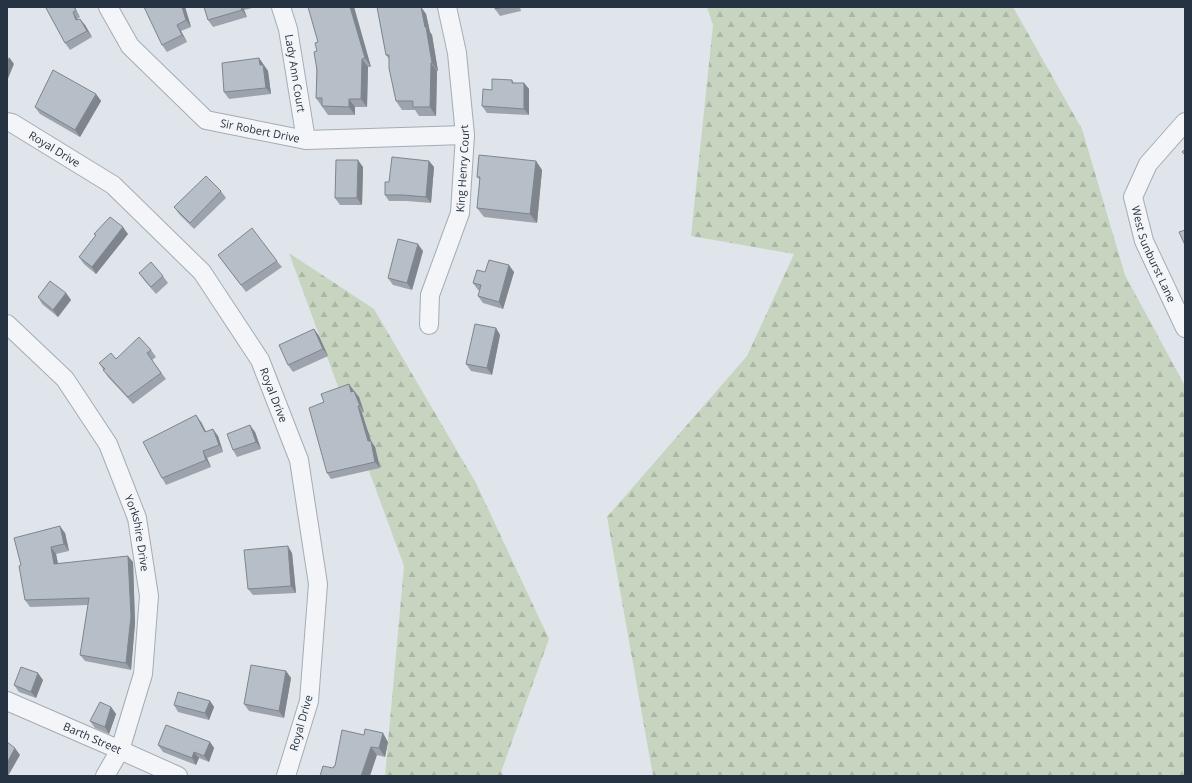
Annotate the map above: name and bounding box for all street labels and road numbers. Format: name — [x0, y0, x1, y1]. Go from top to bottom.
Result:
street label: Lady Ann Court — [282, 33, 309, 114]
street label: Sir Robert Drive — [219, 115, 301, 146]
street label: King Henry Court — [452, 124, 472, 213]
street label: Royal Drive — [26, 127, 83, 170]
street label: West Sunburst Lane — [1128, 204, 1180, 304]
street label: Royal Drive — [257, 365, 292, 424]
street label: Yorkshire Drive — [122, 492, 153, 572]
street label: Royal Drive — [285, 693, 316, 753]
street label: Barth Street — [61, 718, 124, 757]

